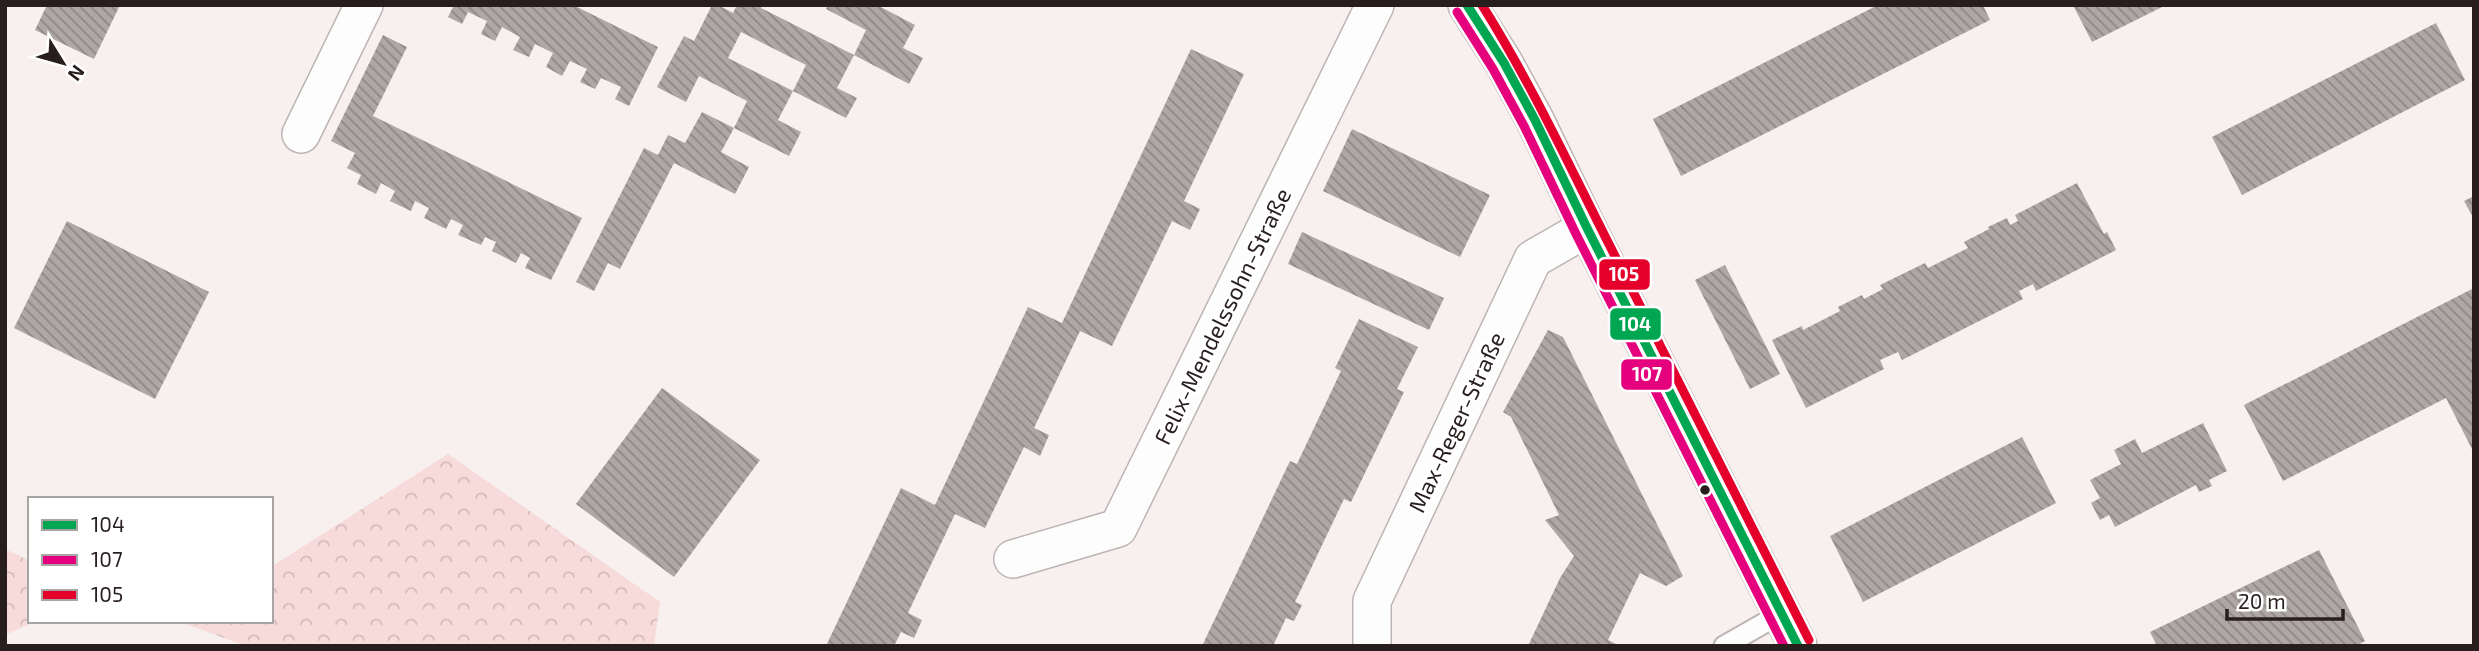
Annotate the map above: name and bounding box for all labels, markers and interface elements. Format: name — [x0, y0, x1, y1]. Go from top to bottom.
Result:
north arrow — [28, 28, 98, 98]
text: N — [64, 61, 90, 86]
street label: Felix-Mendelssohn-Straße — [1148, 183, 1296, 449]
line badge: 105 — [1598, 258, 1651, 291]
text: 105 — [1609, 262, 1639, 285]
line badge: 104 — [1609, 307, 1662, 341]
text: 104 — [1619, 312, 1651, 335]
street label: Max-Reger-Straße — [1402, 327, 1510, 517]
line badge: 107 — [1620, 358, 1673, 391]
text: 107 — [1632, 362, 1662, 385]
unlabelled marker — [1698, 483, 1712, 497]
legend — [28, 497, 273, 623]
text: 104 — [91, 511, 125, 536]
text: 107 — [91, 546, 123, 571]
scale bar — [2227, 578, 2342, 622]
text: 105 — [91, 581, 123, 606]
text: 20 m — [2238, 588, 2286, 613]

